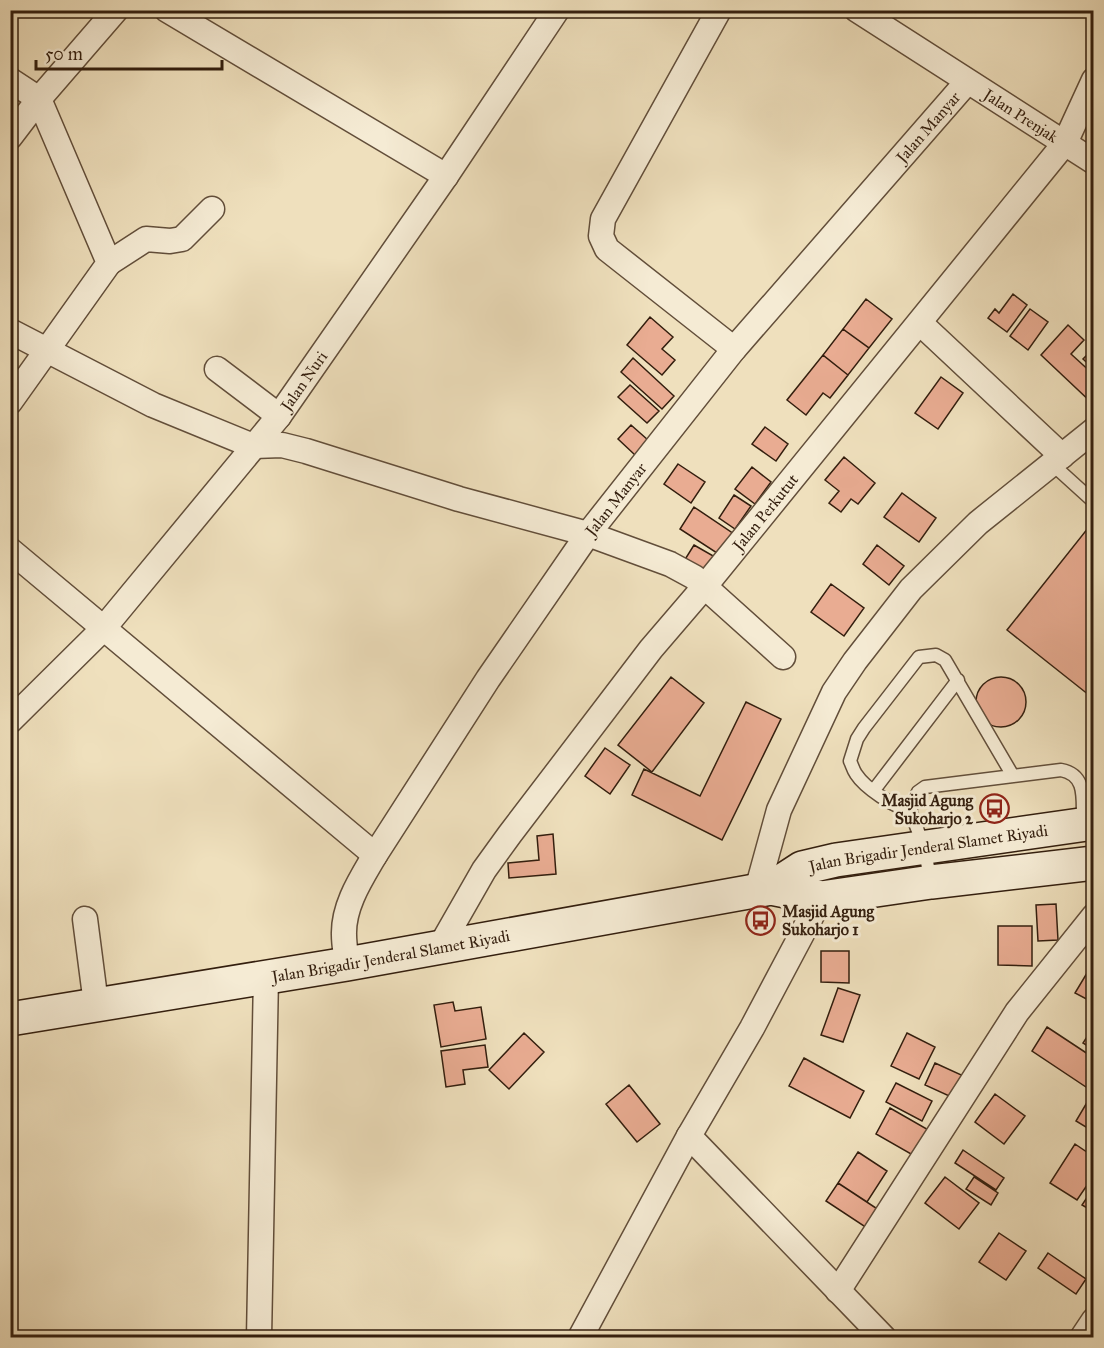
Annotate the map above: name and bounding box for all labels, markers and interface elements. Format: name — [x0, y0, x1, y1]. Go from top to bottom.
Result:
scale bar — [36, 33, 222, 71]
text: 50 m — [45, 43, 83, 65]
street label: Jalan Prenjak — [978, 84, 1062, 147]
street label: Jalan Manyar — [891, 88, 964, 169]
street label: Jalan Nuri — [275, 347, 332, 417]
street label: Jalan Manyar — [580, 459, 651, 542]
street label: Jalan Perkutut — [727, 470, 802, 557]
place label: Masjid Agung Sukoharjo 2 — [881, 791, 974, 829]
bus stop icon: Masjid Agung Sukoharjo 2 — [978, 793, 1010, 825]
street label: Jalan Brigadir Jenderal Slamet Riyadi — [805, 821, 1050, 877]
place label: Masjid Agung Sukoharjo 1 — [782, 902, 874, 940]
bus stop icon: Masjid Agung Sukoharjo 1 — [745, 904, 777, 936]
street label: Jalan Brigadir Jenderal Slamet Riyadi — [268, 926, 512, 987]

